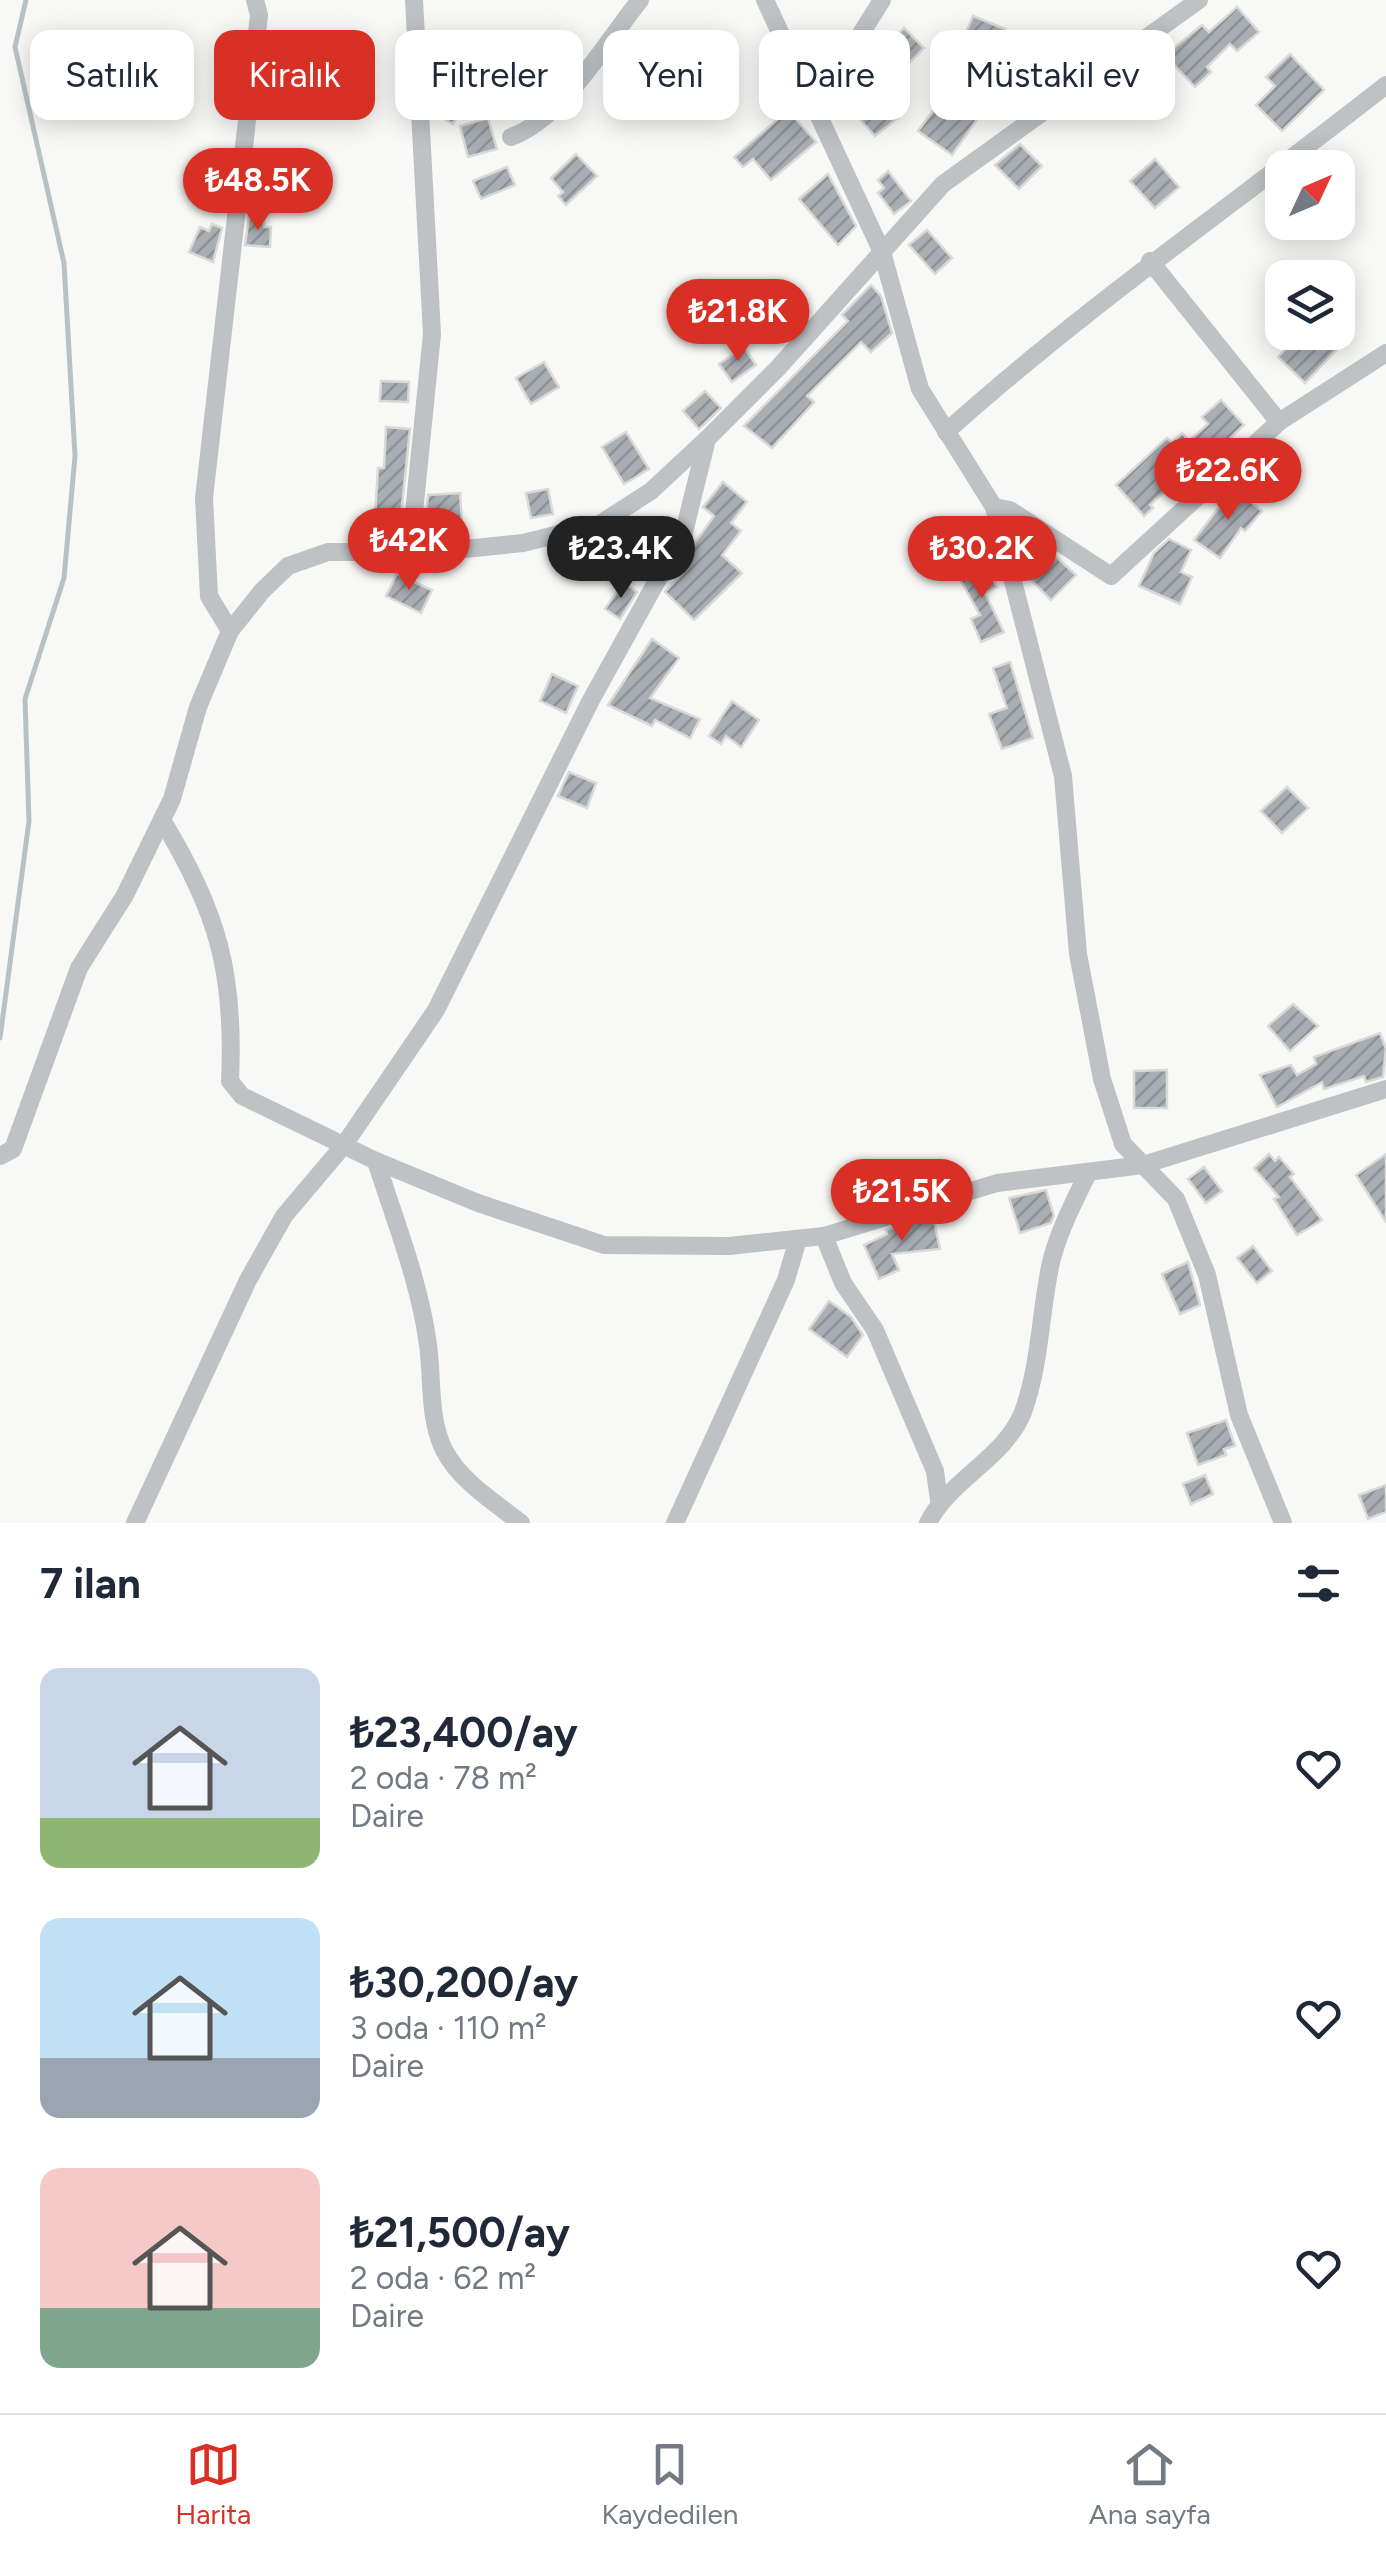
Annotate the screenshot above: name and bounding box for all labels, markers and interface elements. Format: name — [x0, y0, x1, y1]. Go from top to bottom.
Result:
chip: Satılık — [30, 30, 194, 120]
chip: Kiralık — [214, 30, 375, 120]
chip: Filtreler — [395, 30, 583, 120]
chip: Yeni — [603, 30, 739, 120]
chip: Daire — [759, 30, 910, 120]
chip: Müstakil ev — [930, 30, 1175, 120]
pin: ₺48.5K — [177, 148, 339, 233]
north arrow — [1265, 150, 1355, 240]
map controls — [1265, 150, 1355, 350]
text: ₺48.5K — [205, 161, 311, 199]
button: layers — [1265, 260, 1355, 350]
pin: ₺21.8K — [657, 279, 819, 364]
text: ₺21.8K — [688, 292, 788, 330]
pin: ₺22.6K — [1147, 438, 1309, 523]
text: ₺22.6K — [1176, 451, 1280, 489]
pin: ₺42K — [350, 508, 468, 593]
pin: ₺23.4K — [540, 516, 702, 601]
pin: ₺30.2K — [901, 516, 1063, 601]
text: ₺42K — [370, 521, 448, 559]
text: ₺23.4K — [569, 529, 673, 567]
text: ₺30.2K — [930, 529, 1034, 567]
pin: ₺21.5K — [821, 1159, 983, 1244]
text: ₺21.5K — [853, 1172, 951, 1210]
icon: filters — [1291, 1556, 1346, 1611]
text: 7 ilan — [40, 1558, 141, 1609]
text: ₺23,400/ay — [350, 1707, 578, 1758]
icon: home — [120, 1708, 240, 1828]
icon: heart — [1291, 1741, 1346, 1796]
text: 2 oda · 78 m² — [350, 1759, 537, 1797]
text: Daire — [350, 1797, 424, 1835]
text: ₺30,200/ay — [350, 1957, 578, 2008]
icon: home — [120, 1958, 240, 2078]
icon: heart — [1291, 1991, 1346, 2046]
text: 3 oda · 110 m² — [350, 2009, 547, 2047]
text: Daire — [350, 2047, 424, 2085]
text: ₺21,500/ay — [350, 2207, 570, 2258]
icon: home — [120, 2208, 240, 2328]
icon: heart — [1291, 2241, 1346, 2296]
text: 2 oda · 62 m² — [350, 2259, 536, 2297]
text: Daire — [350, 2297, 424, 2335]
tab: Harita — [175, 2437, 251, 2531]
tab: Kaydedilen — [601, 2437, 738, 2531]
tab: Ana sayfa — [1089, 2437, 1211, 2531]

